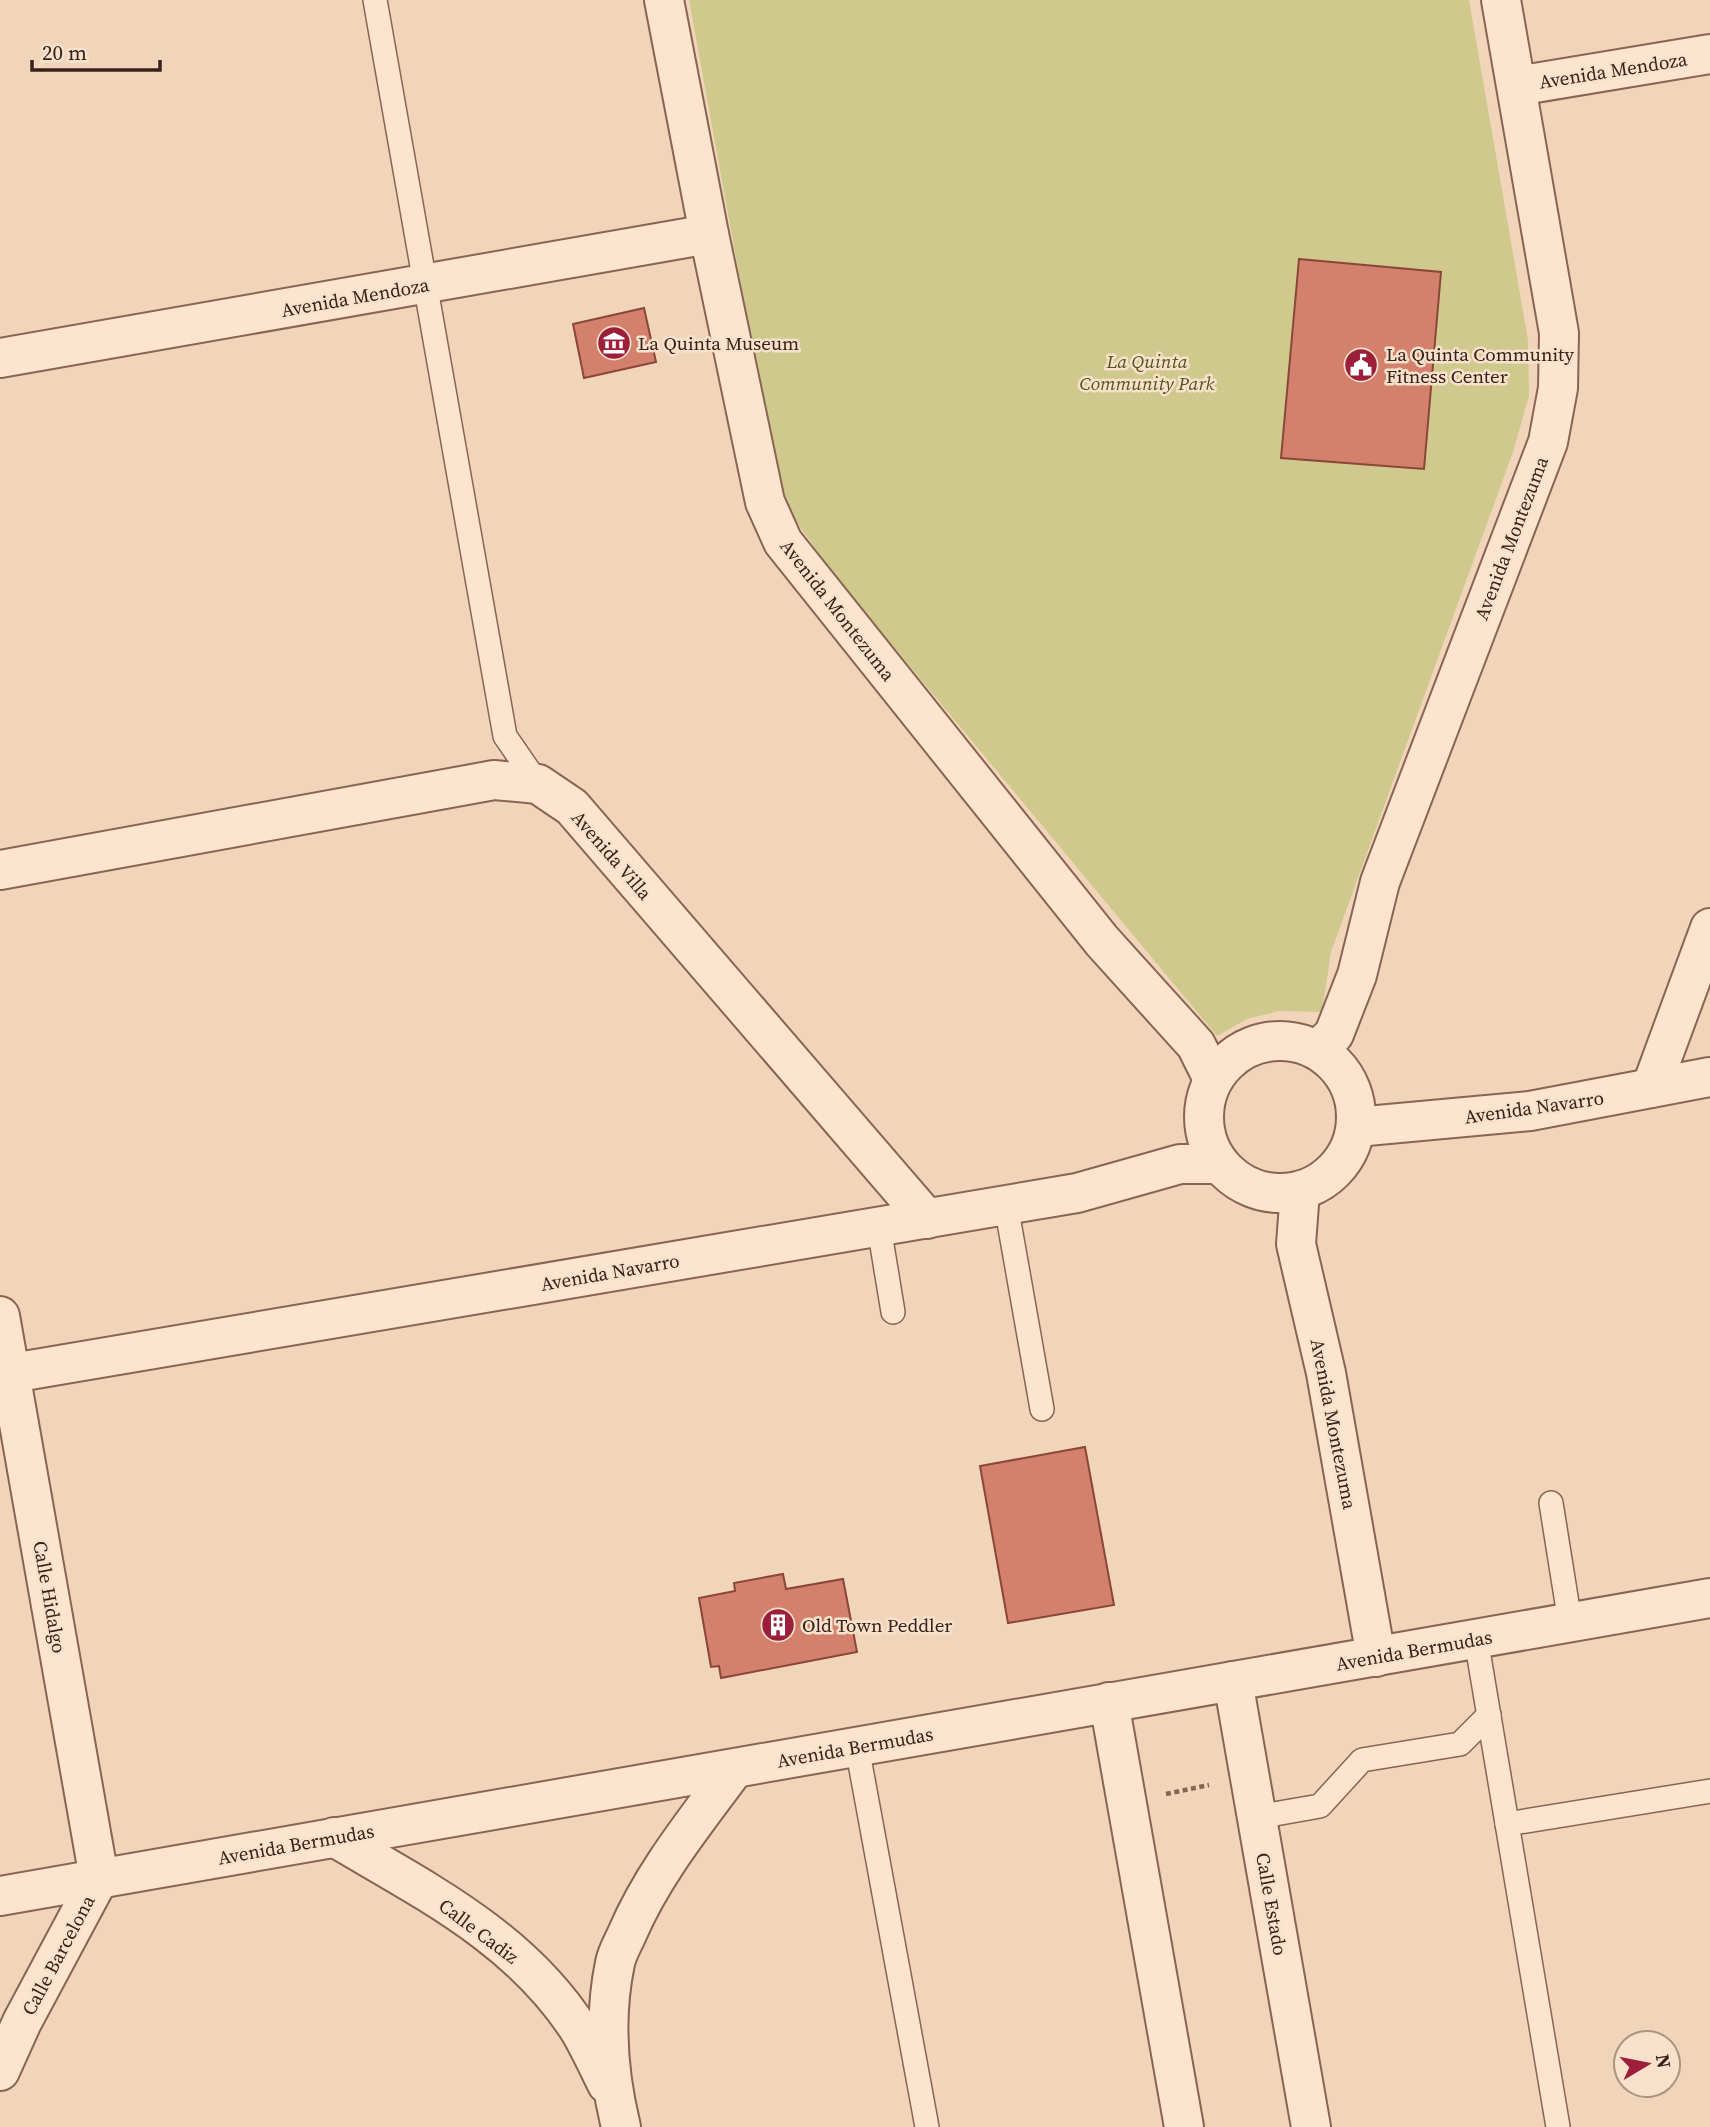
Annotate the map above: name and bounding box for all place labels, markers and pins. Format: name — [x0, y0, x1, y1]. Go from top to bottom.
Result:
museum icon: La Quinta Museum — [595, 324, 633, 362]
place label: La Quinta Museum — [638, 330, 799, 356]
place label: La Quinta Community Fitness Center — [1386, 341, 1574, 389]
public building icon: La Quinta Community Fitness Center — [1342, 346, 1380, 384]
building icon: Old Town Peddler — [759, 1606, 797, 1644]
place label: Old Town Peddler — [802, 1612, 952, 1638]

